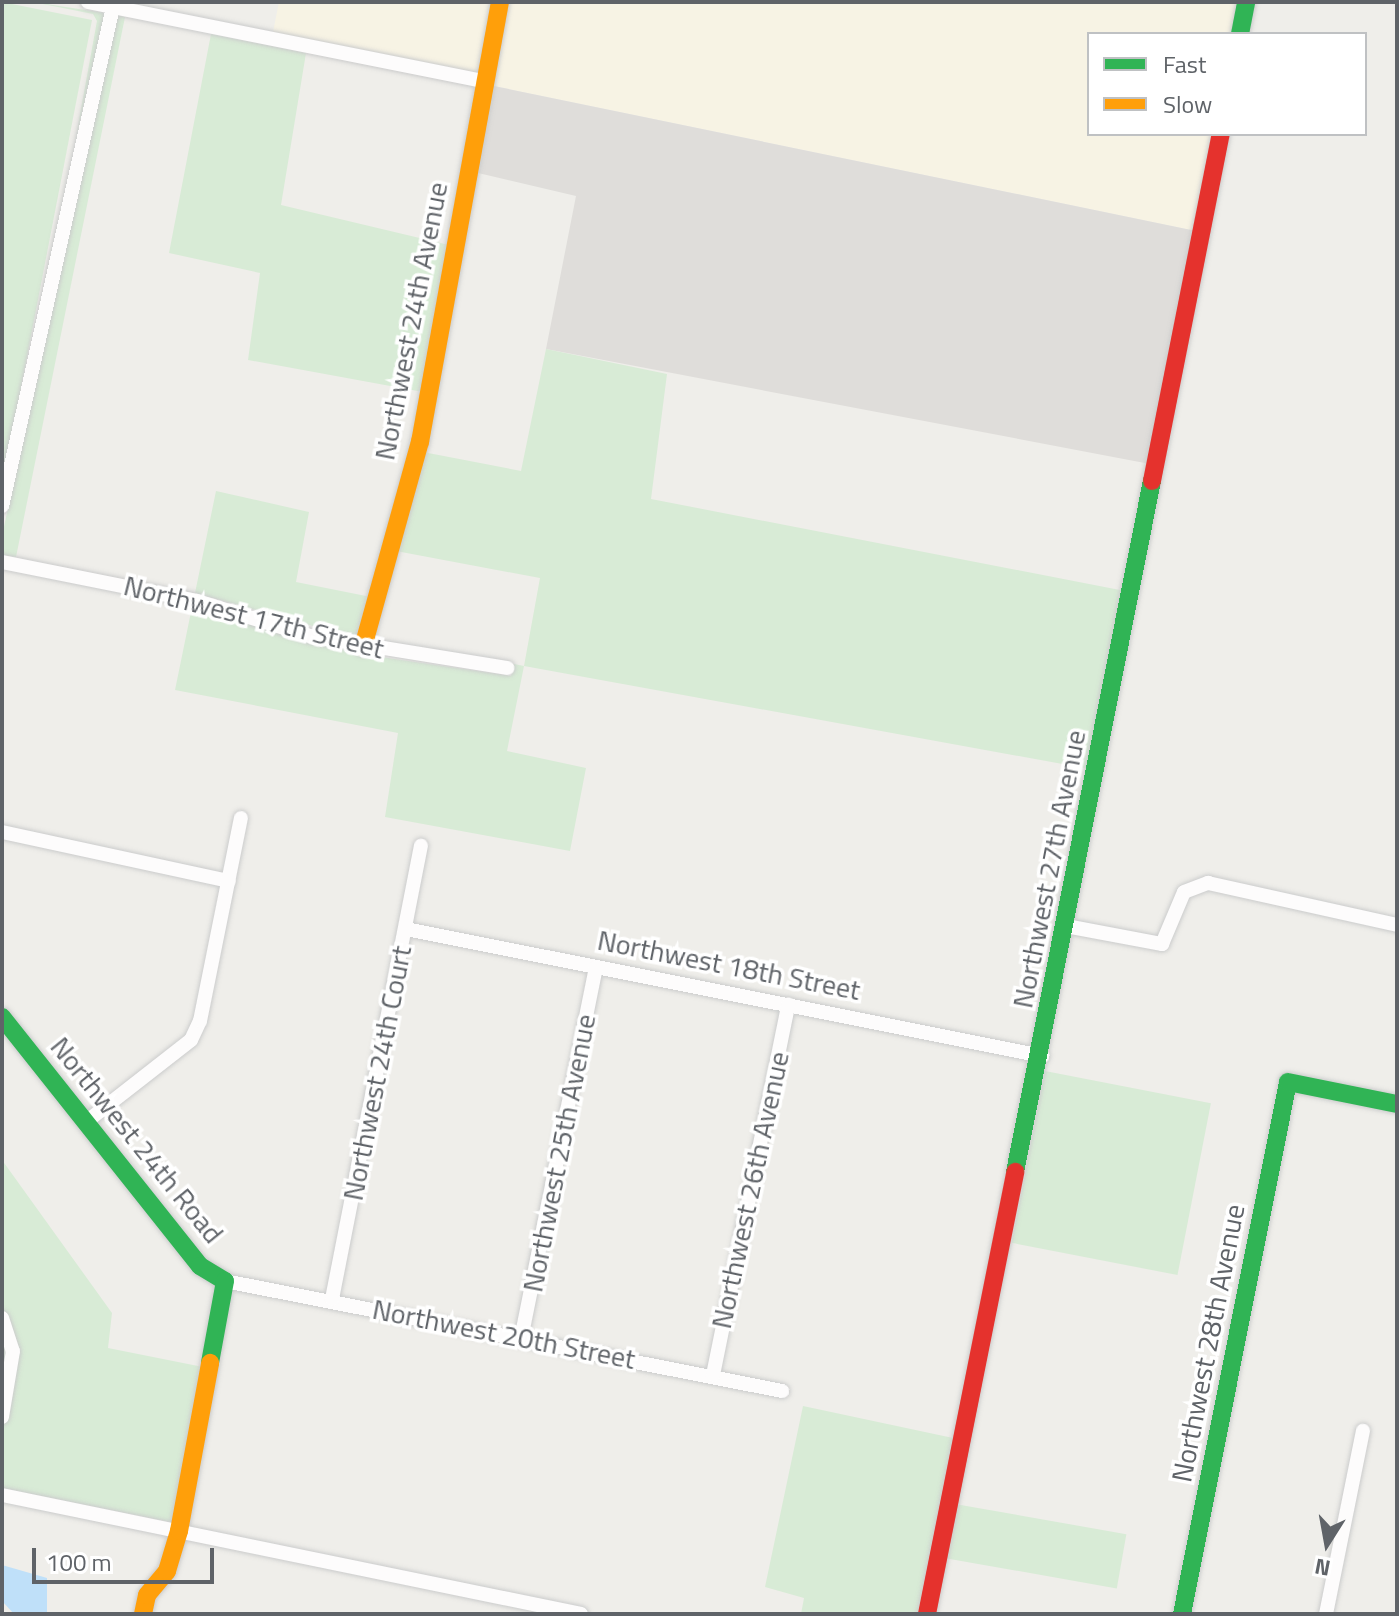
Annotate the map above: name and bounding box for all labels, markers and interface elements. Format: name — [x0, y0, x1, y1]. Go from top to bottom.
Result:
legend — [1087, 32, 1367, 136]
text: Fast — [1163, 46, 1206, 82]
text: Slow — [1163, 86, 1212, 122]
street label: Northwest 24th Avenue — [368, 179, 454, 463]
street label: Northwest 17th Street — [120, 568, 388, 666]
street label: Northwest 27th Avenue — [1006, 727, 1092, 1011]
street label: Northwest 18th Street — [595, 923, 863, 1007]
street label: Northwest 24th Court — [336, 943, 418, 1203]
street label: Northwest 25th Avenue — [516, 1011, 602, 1295]
street label: Northwest 24th Road — [44, 1030, 230, 1250]
street label: Northwest 26th Avenue — [704, 1048, 796, 1332]
street label: Northwest 28th Avenue — [1165, 1201, 1251, 1485]
street label: Northwest 20th Street — [370, 1292, 638, 1376]
north arrow — [1287, 1504, 1367, 1584]
scale bar — [36, 1532, 218, 1582]
text: 100 m — [46, 1544, 112, 1580]
text: N — [1312, 1549, 1333, 1586]

